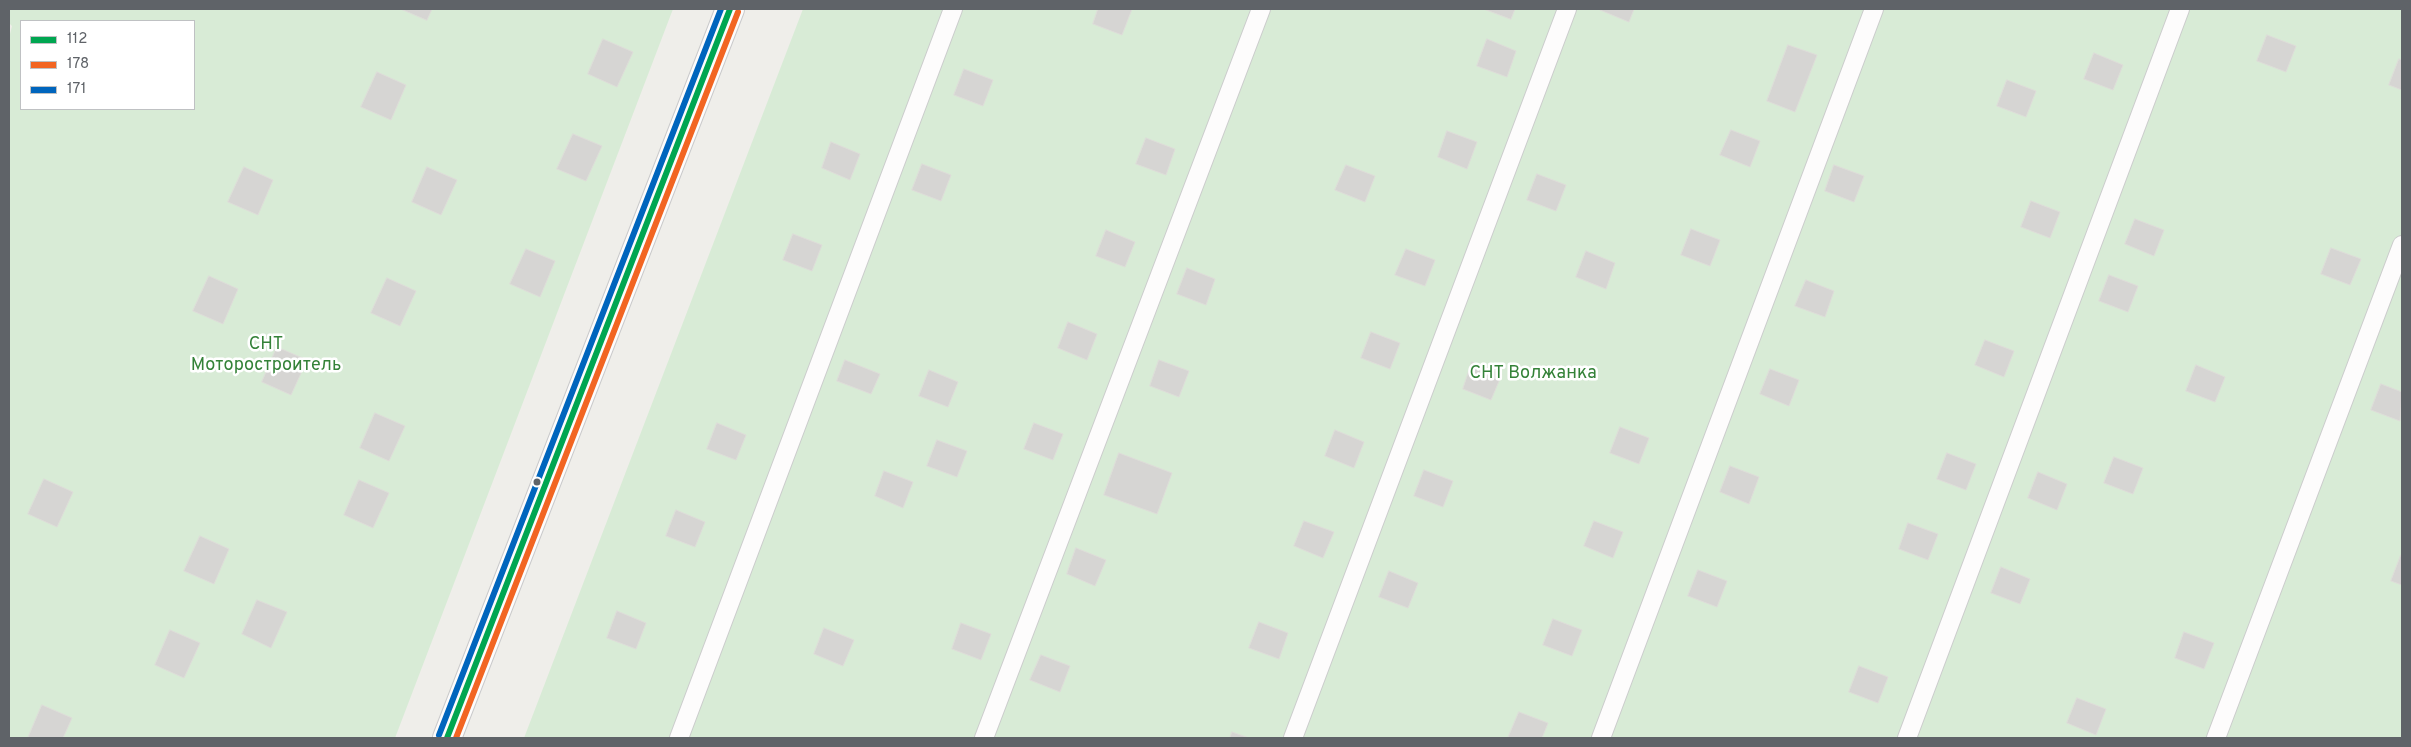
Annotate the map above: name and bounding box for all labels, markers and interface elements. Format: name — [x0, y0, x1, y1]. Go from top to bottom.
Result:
legend — [20, 20, 195, 110]
text: 112 — [67, 30, 87, 49]
text: 178 — [67, 55, 89, 74]
text: 171 — [67, 80, 86, 99]
park label: СНТ Моторостроитель — [191, 334, 341, 376]
park label: СНТ Волжанка — [1469, 363, 1597, 385]
unlabelled marker — [532, 477, 542, 487]

